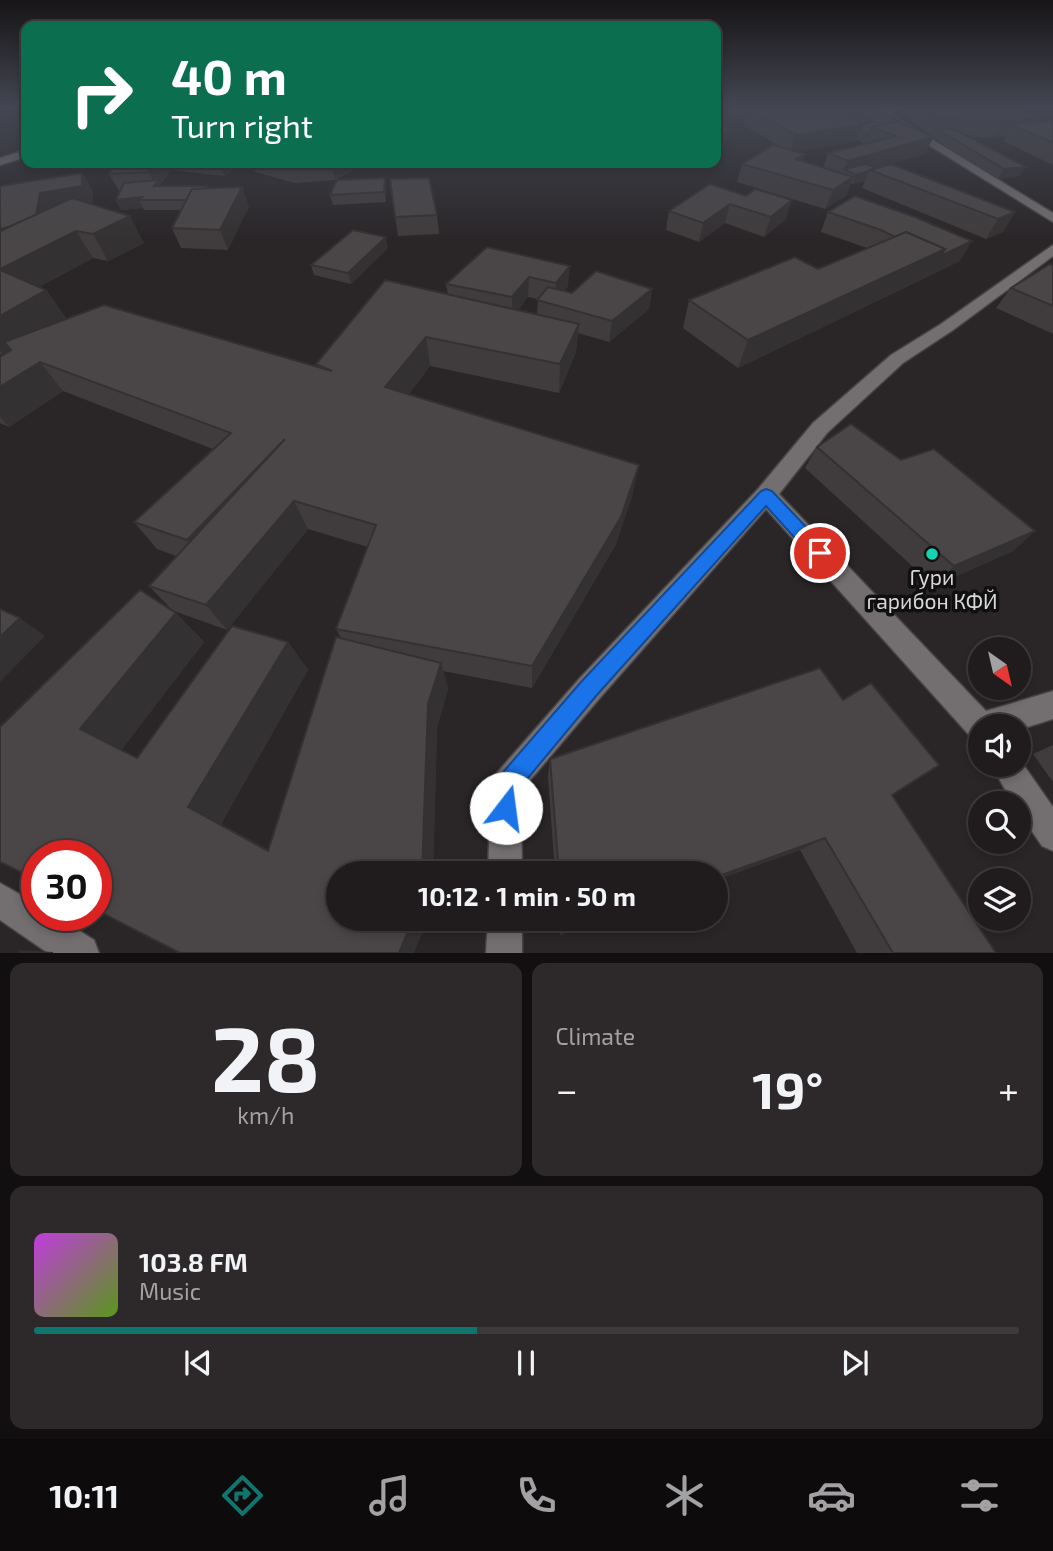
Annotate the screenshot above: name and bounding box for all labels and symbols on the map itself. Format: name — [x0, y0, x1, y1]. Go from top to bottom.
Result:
pin — [790, 523, 850, 583]
marker: Гури гарибон КФЙ — [924, 546, 940, 562]
place label: Гури гарибон КФЙ — [867, 564, 997, 613]
north arrow — [968, 637, 1031, 700]
position arrow — [469, 771, 543, 845]
speed limit sign: 30 — [21, 840, 112, 931]

